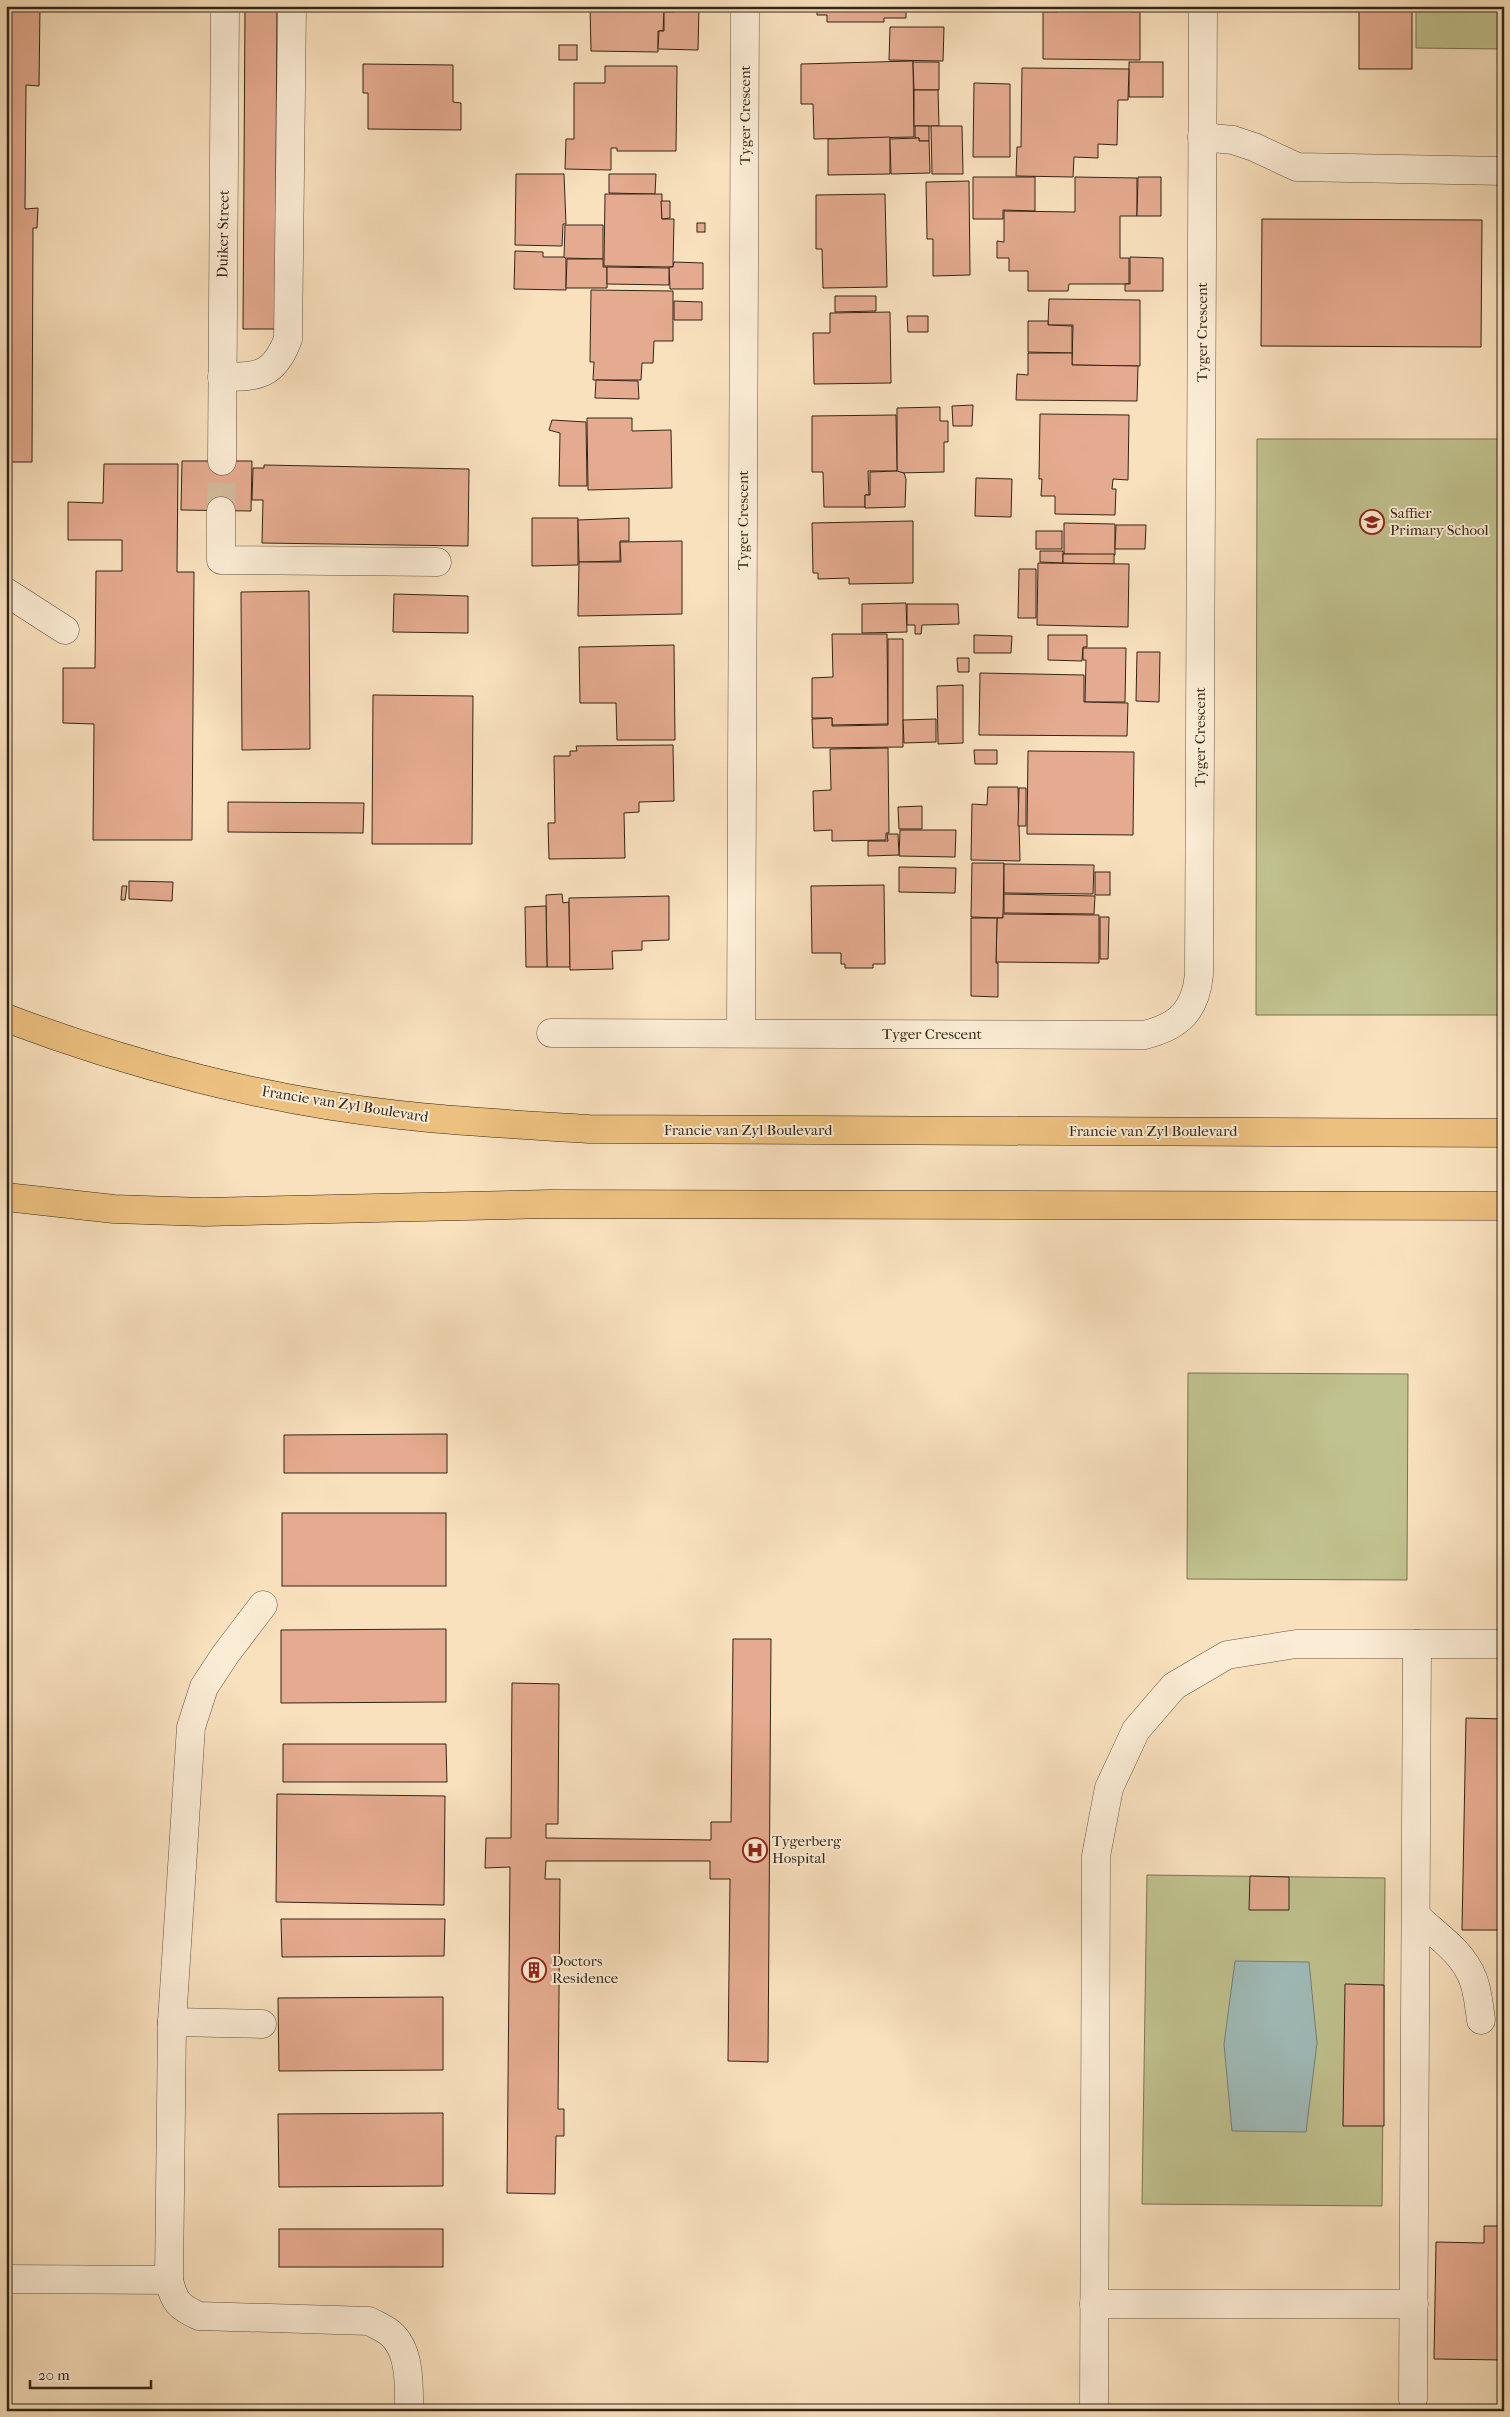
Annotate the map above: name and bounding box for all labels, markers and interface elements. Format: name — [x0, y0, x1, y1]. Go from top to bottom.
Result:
street label: Tyger Crescent — [736, 64, 754, 165]
street label: Duiker Street — [213, 189, 233, 278]
street label: Tyger Crescent — [1193, 281, 1211, 382]
street label: Tyger Crescent — [734, 469, 752, 570]
place label: Saffier Primary School — [1390, 504, 1489, 539]
school or university icon: Saffier Primary School — [1359, 509, 1385, 535]
street label: Tyger Crescent — [1191, 686, 1209, 787]
street label: Tyger Crescent — [882, 1025, 983, 1043]
street label: Francie van Zyl Boulevard — [260, 1082, 430, 1126]
street label: Francie van Zyl Boulevard — [664, 1121, 833, 1139]
street label: Francie van Zyl Boulevard — [1069, 1122, 1238, 1140]
place label: Tygerberg Hospital — [772, 1832, 842, 1867]
hospital icon: Tygerberg Hospital — [742, 1837, 768, 1863]
place label: Doctors Residence — [552, 1952, 619, 1987]
building icon: Doctors Residence — [521, 1957, 547, 1983]
scale bar — [30, 2357, 151, 2389]
text: 20 m — [38, 2366, 70, 2384]

